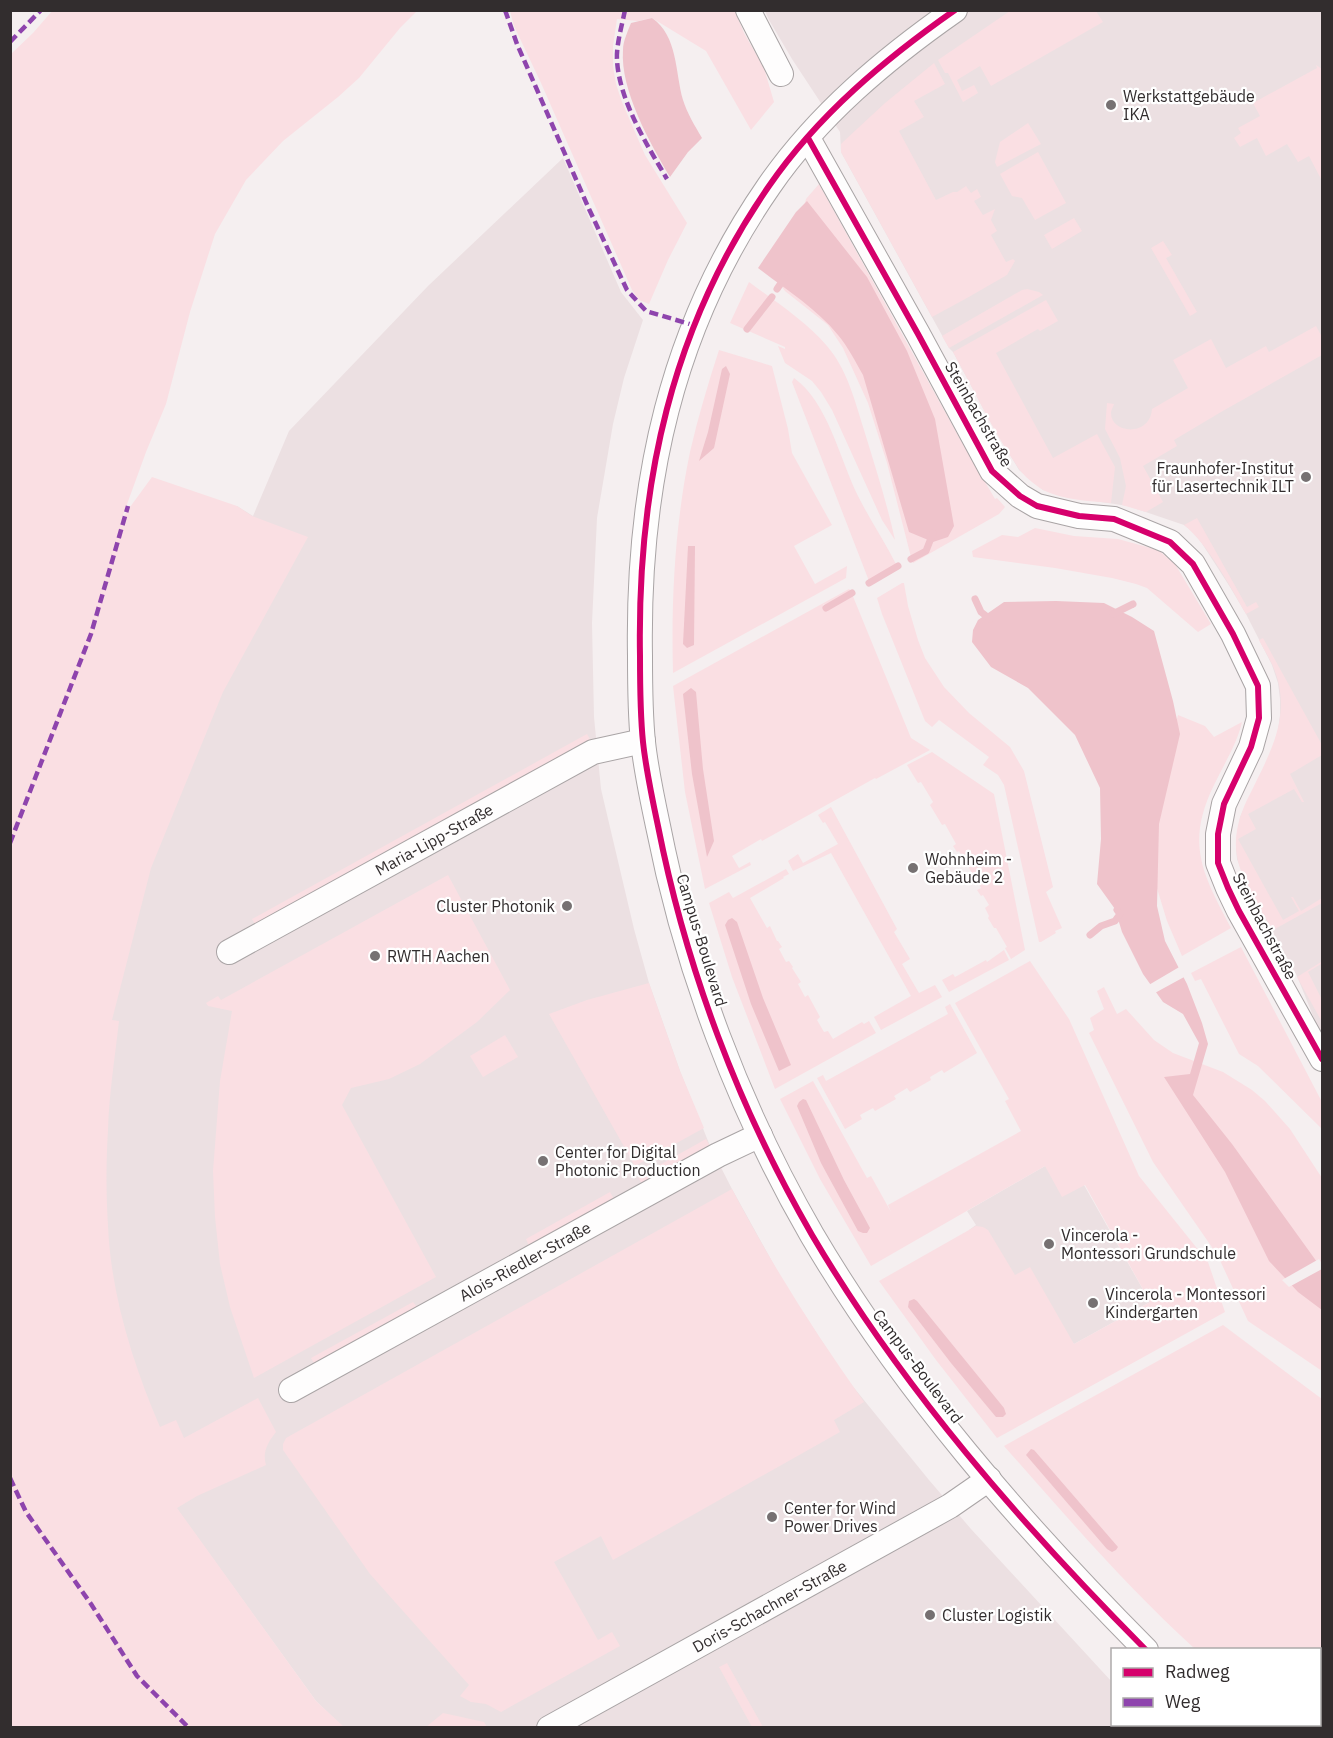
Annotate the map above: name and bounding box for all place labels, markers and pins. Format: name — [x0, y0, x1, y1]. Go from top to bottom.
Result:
place label: Werkstattgebäude IKA — [1123, 86, 1255, 124]
marker: Werkstattgebäude IKA — [1104, 98, 1118, 112]
place label: Fraunhofer-Institut für Lasertechnik ILT — [1152, 458, 1294, 496]
marker: Fraunhofer-Institut für Lasertechnik ILT — [1299, 470, 1313, 484]
place label: Wohnheim - Gebäude 2 — [925, 849, 1012, 887]
marker: Wohnheim - Gebäude 2 — [906, 861, 920, 875]
place label: Cluster Photonik — [436, 896, 556, 916]
marker: Cluster Photonik — [560, 899, 574, 913]
place label: RWTH Aachen — [387, 946, 490, 966]
marker: RWTH Aachen — [368, 949, 382, 963]
place label: Center for Digital Photonic Production — [555, 1142, 701, 1180]
marker: Center for Digital Photonic Production — [536, 1154, 550, 1168]
place label: Vincerola - Montessori Grundschule — [1061, 1225, 1236, 1263]
marker: Vincerola - Montessori Grundschule — [1042, 1237, 1056, 1251]
place label: Vincerola - Montessori Kindergarten — [1105, 1284, 1266, 1322]
marker: Vincerola - Montessori Kindergarten — [1086, 1296, 1100, 1310]
place label: Center for Wind Power Drives — [784, 1498, 896, 1536]
marker: Center for Wind Power Drives — [765, 1510, 779, 1524]
place label: Cluster Logistik — [942, 1605, 1053, 1625]
marker: Cluster Logistik — [923, 1608, 937, 1622]

